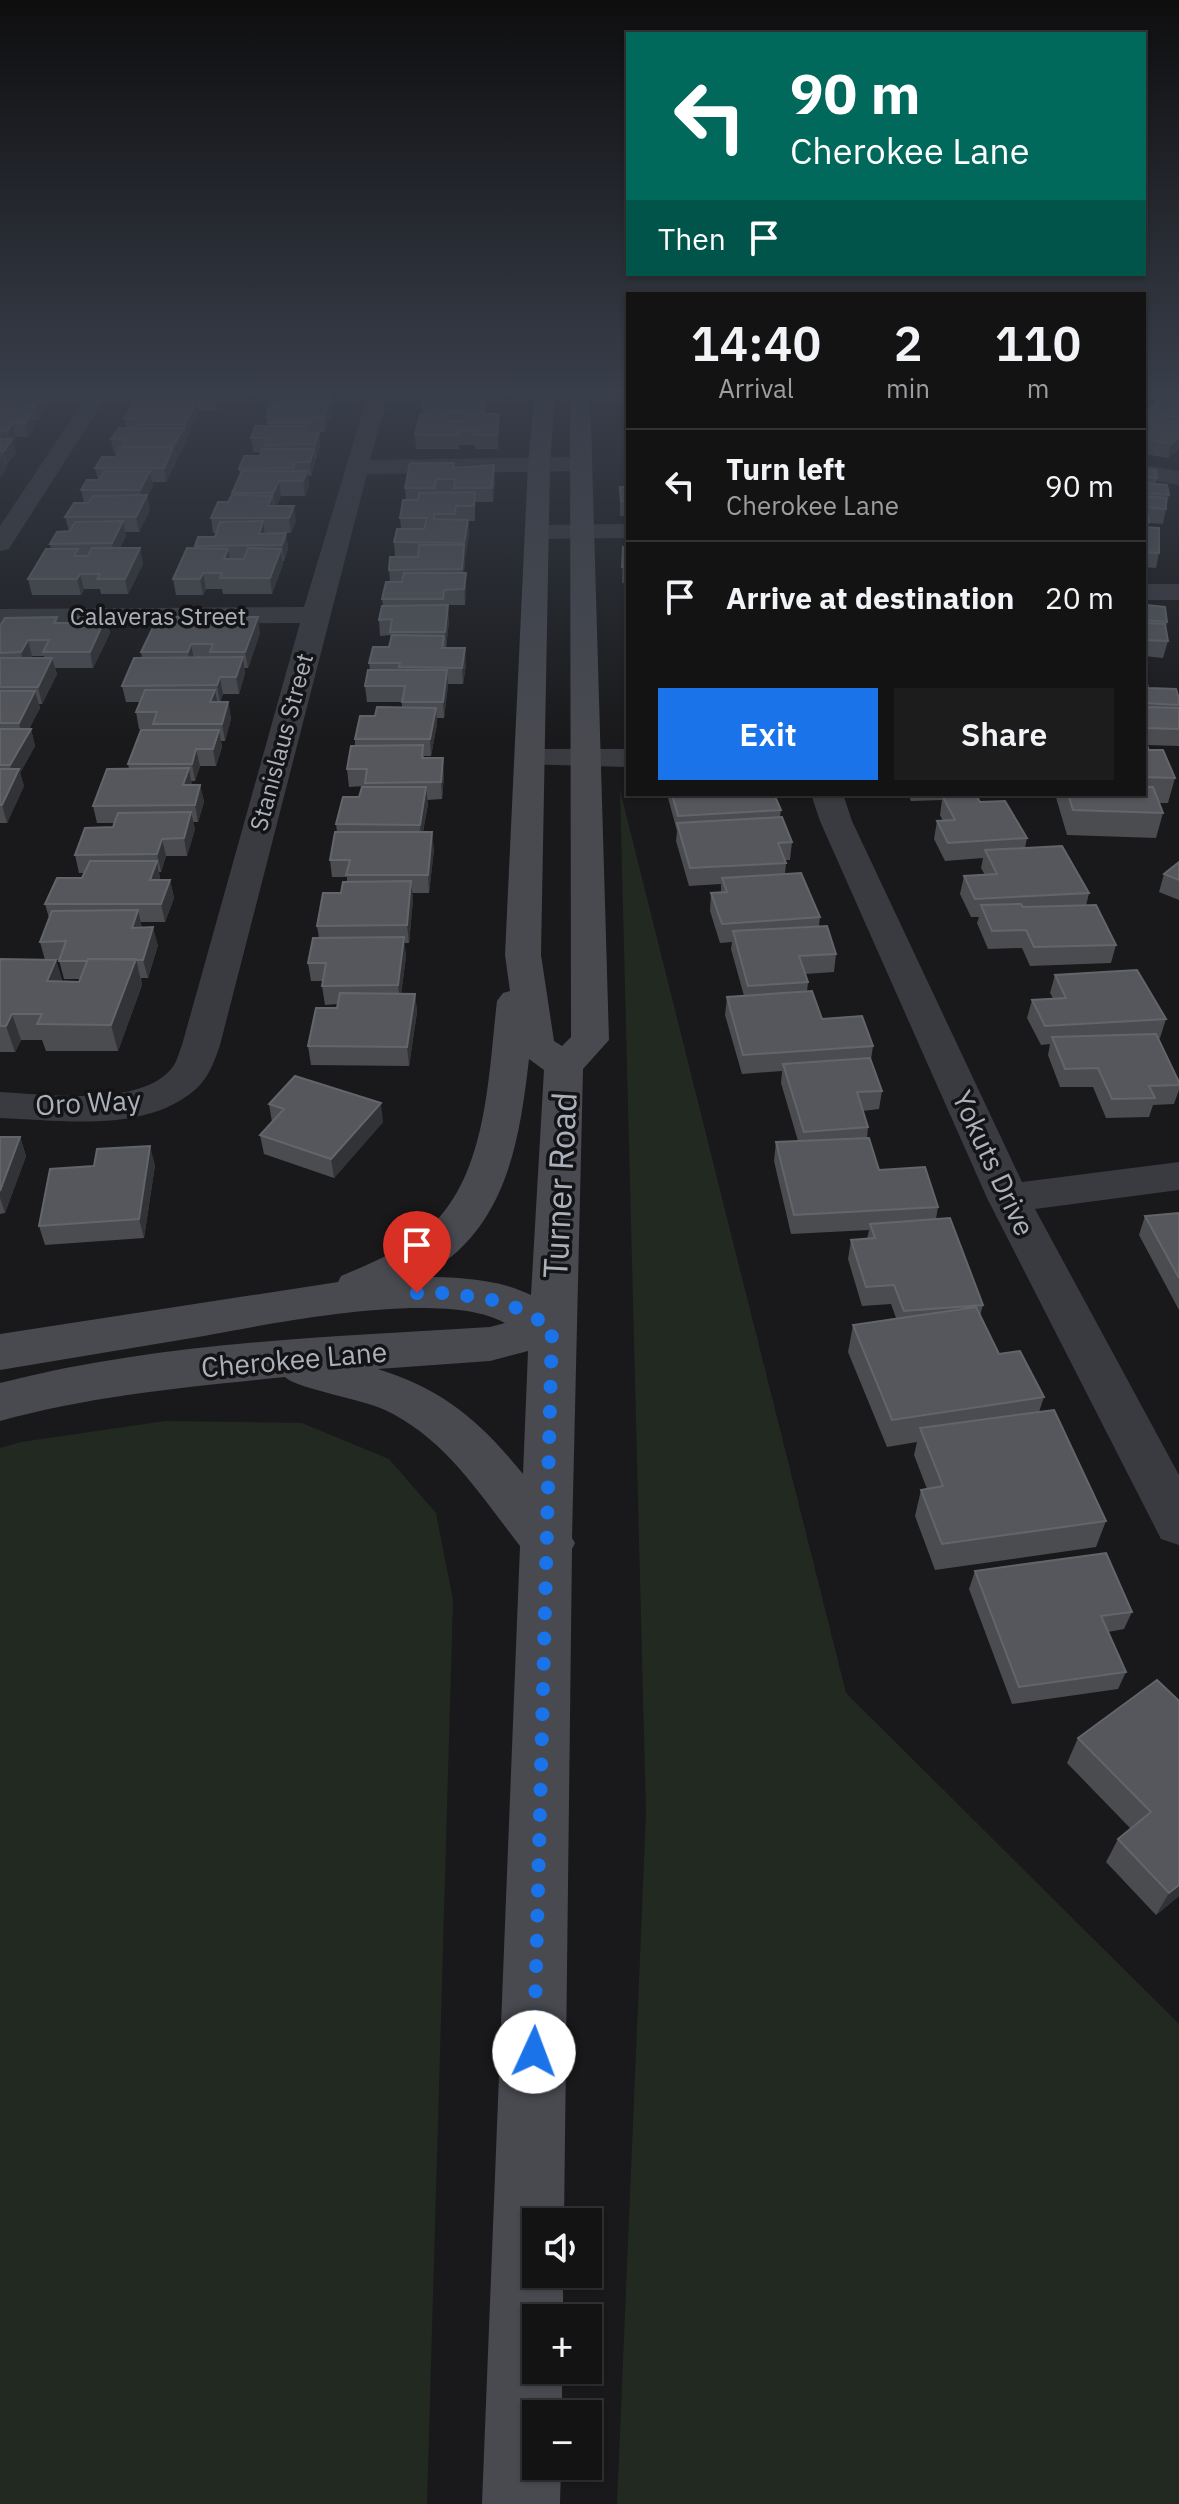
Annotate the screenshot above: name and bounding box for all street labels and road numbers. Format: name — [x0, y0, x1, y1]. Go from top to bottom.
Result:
street label: Calaveras Street — [70, 600, 246, 632]
street label: Stanislaus Street — [242, 650, 320, 834]
street label: Oro Way — [34, 1081, 142, 1123]
street label: Yokuts Drive — [944, 1084, 1044, 1242]
street label: Turner Road — [532, 1091, 586, 1279]
street label: Cherokee Lane — [200, 1332, 388, 1386]

